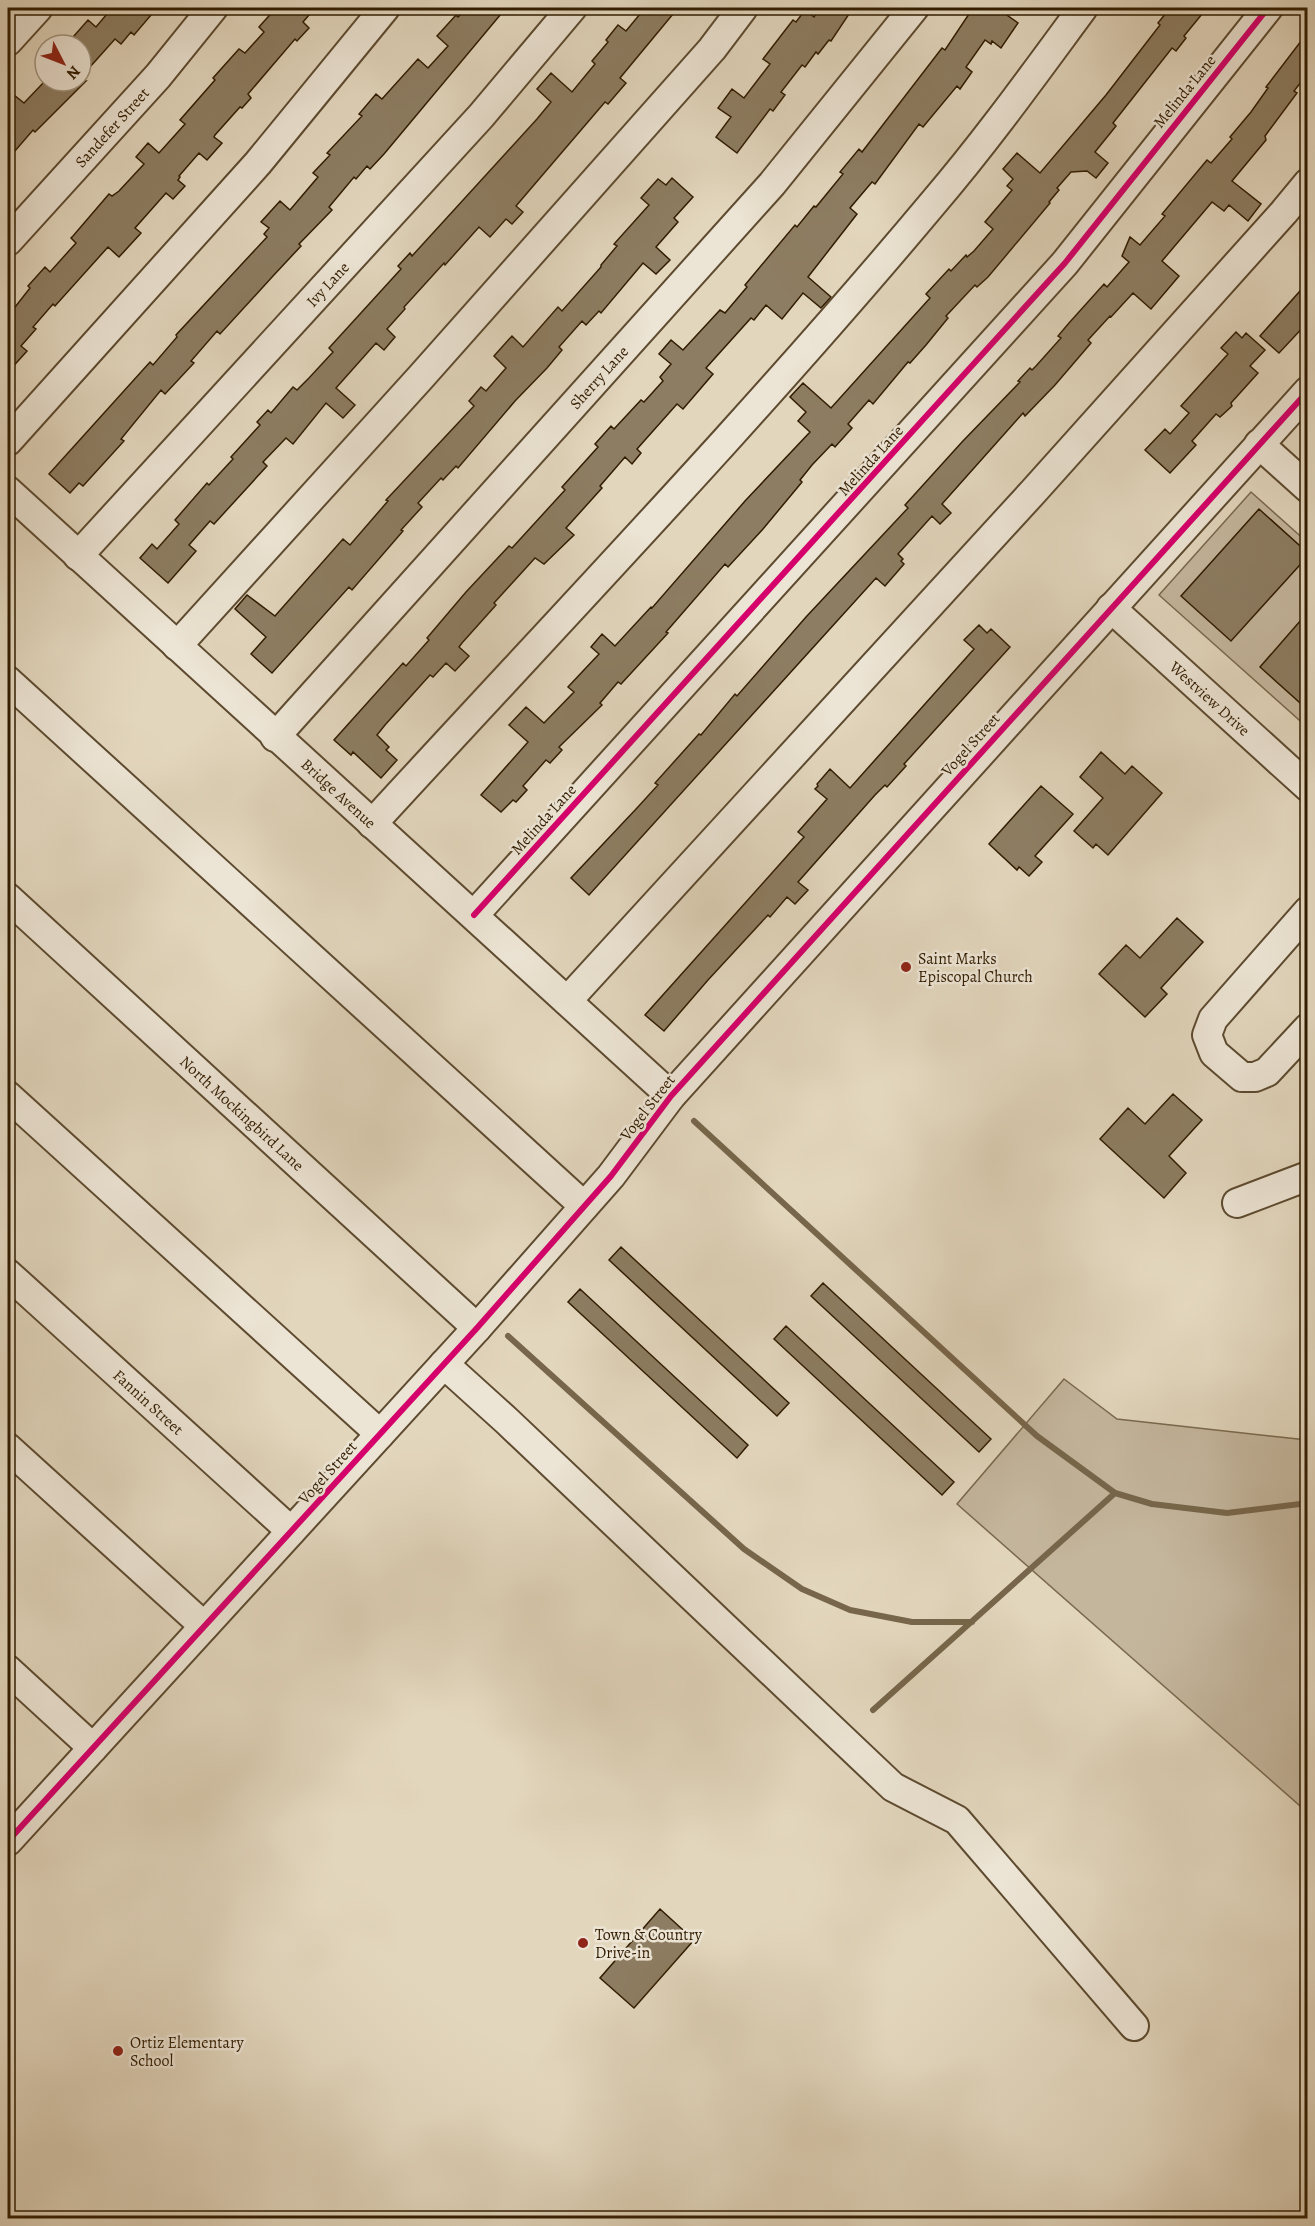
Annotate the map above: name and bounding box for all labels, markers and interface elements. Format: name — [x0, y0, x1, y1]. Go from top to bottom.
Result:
north arrow — [33, 33, 93, 93]
street label: Melinda Lane — [1148, 50, 1221, 133]
text: N — [61, 61, 85, 84]
street label: Sandefer Street — [70, 83, 154, 172]
street label: Ivy Lane — [302, 257, 354, 312]
street label: Sherry Lane — [565, 341, 634, 414]
street label: Melinda Lane — [833, 420, 908, 501]
street label: Westview Drive — [1164, 656, 1255, 741]
street label: Vogel Street — [936, 708, 1005, 782]
street label: Bridge Avenue — [296, 754, 381, 834]
street label: Melinda Lane — [506, 779, 581, 860]
place label: Saint Marks Episcopal Church — [918, 948, 1033, 988]
marker: Saint Marks Episcopal Church — [899, 960, 913, 974]
street label: North Mockingbird Lane — [175, 1051, 309, 1176]
street label: Vogel Street — [614, 1070, 681, 1146]
street label: Fannin Street — [108, 1365, 188, 1440]
street label: Vogel Street — [293, 1436, 362, 1510]
place label: Town & Country Drive-in — [595, 1924, 703, 1964]
marker: Town & Country Drive-in — [576, 1936, 590, 1950]
place label: Ortiz Elementary School — [130, 2032, 244, 2072]
marker: Ortiz Elementary School — [111, 2044, 125, 2058]

